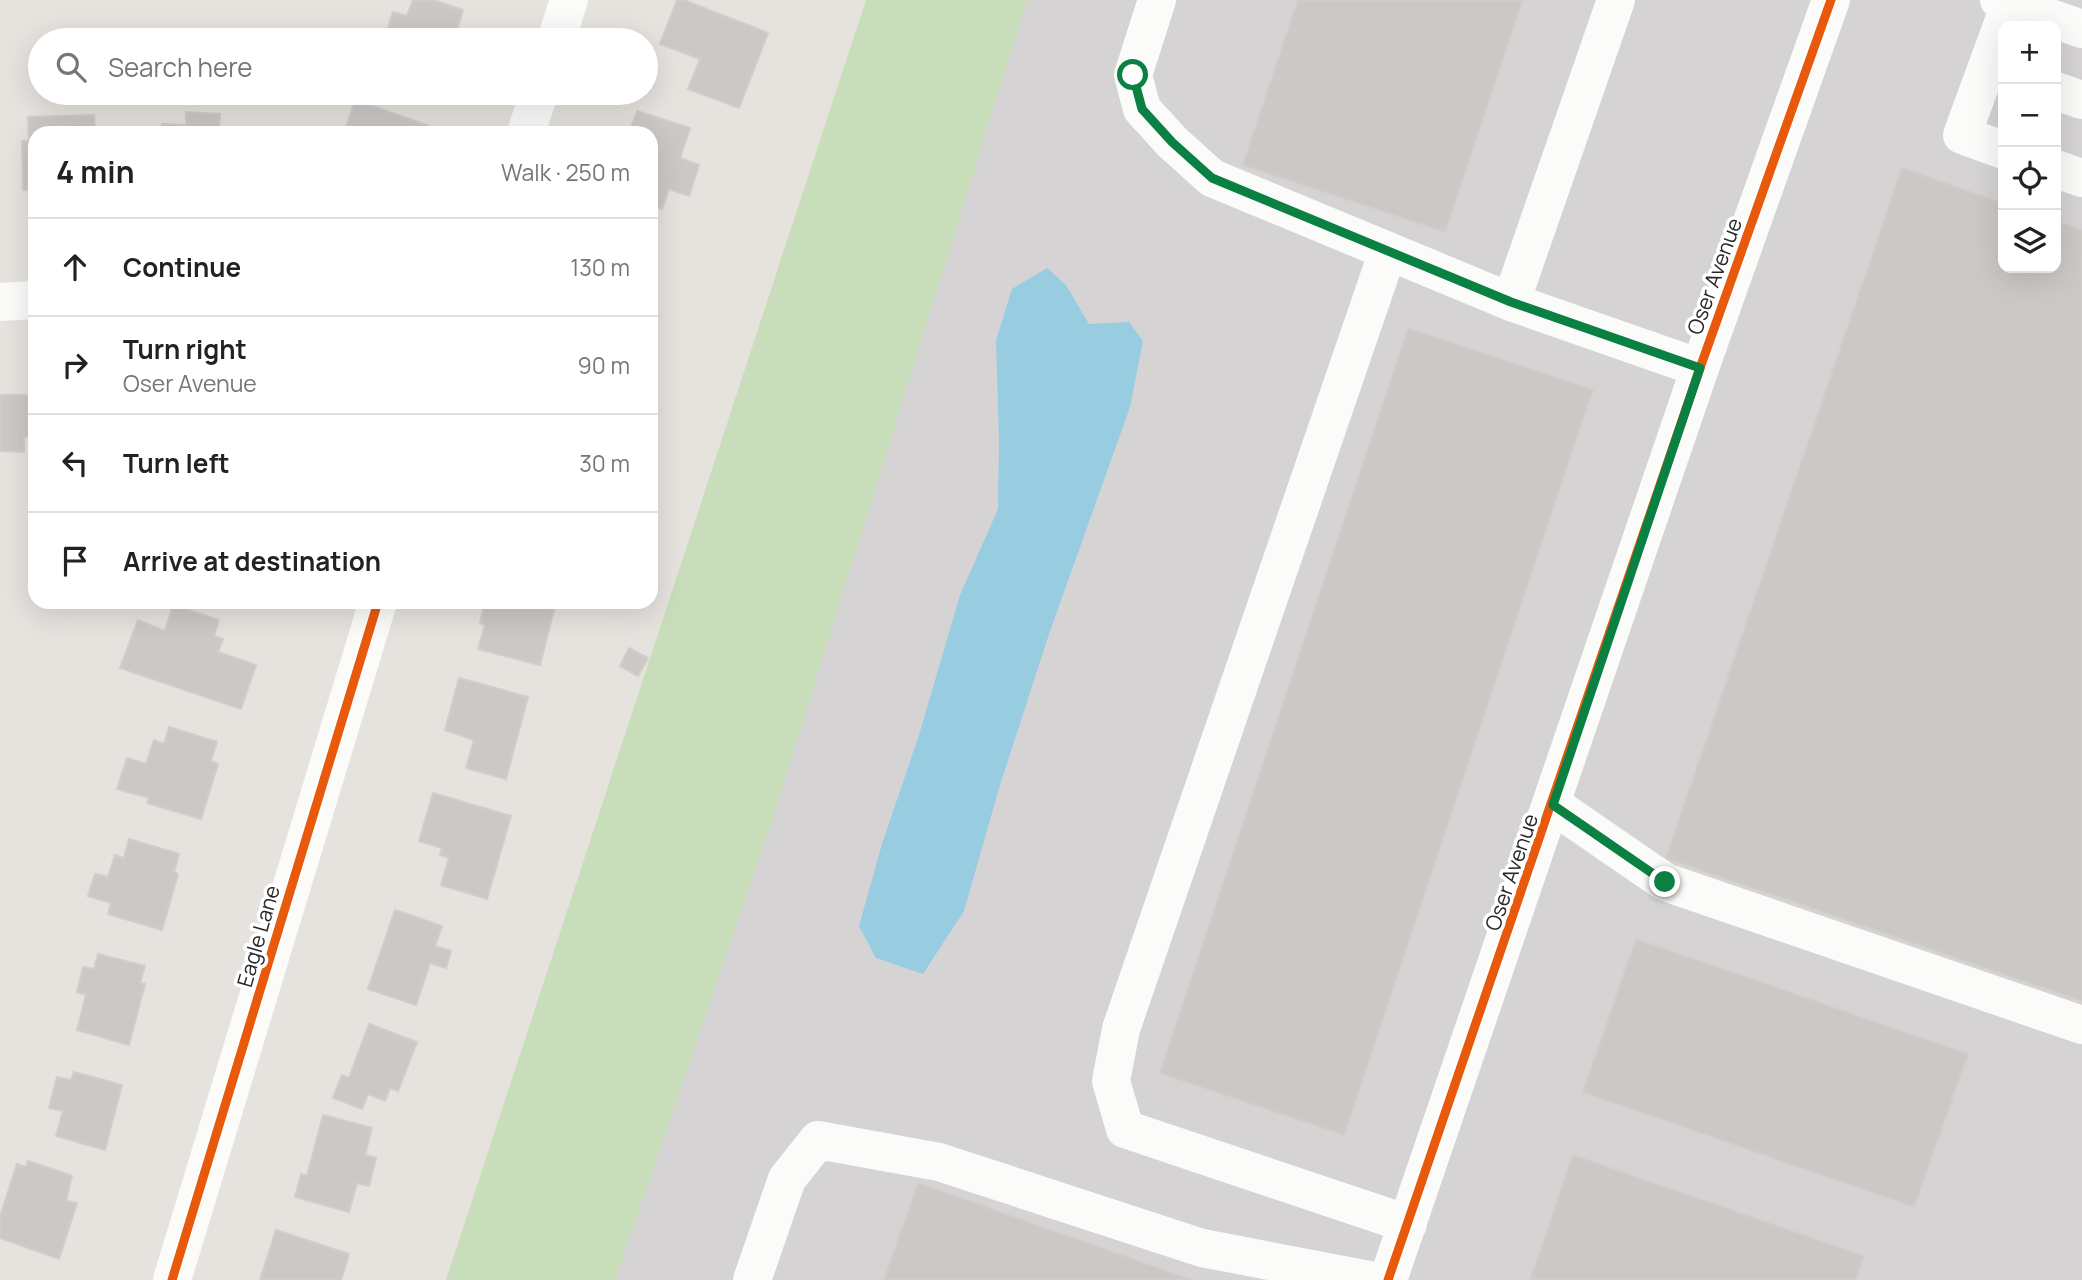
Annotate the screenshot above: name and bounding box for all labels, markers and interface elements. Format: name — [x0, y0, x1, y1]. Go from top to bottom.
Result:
map controls — [1998, 21, 2061, 273]
button: + — [1998, 21, 2061, 84]
search box — [28, 28, 658, 105]
icon: search — [52, 48, 90, 86]
text: Search here — [108, 49, 253, 85]
route start — [1117, 59, 1148, 90]
button: − — [1998, 84, 2061, 147]
button: locate — [1998, 147, 2061, 210]
text: 4 min — [56, 151, 134, 192]
text: Walk · 250 m — [501, 156, 630, 188]
button: layers — [1998, 210, 2061, 273]
street label: Oser Avenue — [1680, 214, 1748, 338]
icon: ahead — [56, 248, 94, 286]
text: Continue — [123, 249, 241, 285]
text: 130 m — [570, 251, 630, 283]
text: Turn right — [123, 331, 247, 367]
icon: right — [56, 346, 94, 384]
text: 90 m — [578, 349, 630, 381]
text: Oser Avenue — [123, 367, 257, 399]
icon: left — [56, 444, 94, 482]
text: Turn left — [123, 445, 230, 481]
text: 30 m — [579, 447, 630, 479]
icon: arrive — [56, 542, 94, 580]
text: Arrive at destination — [123, 543, 381, 579]
street label: Oser Avenue — [1478, 810, 1544, 934]
route end — [1649, 866, 1680, 897]
street label: Eagle Lane — [230, 882, 286, 990]

